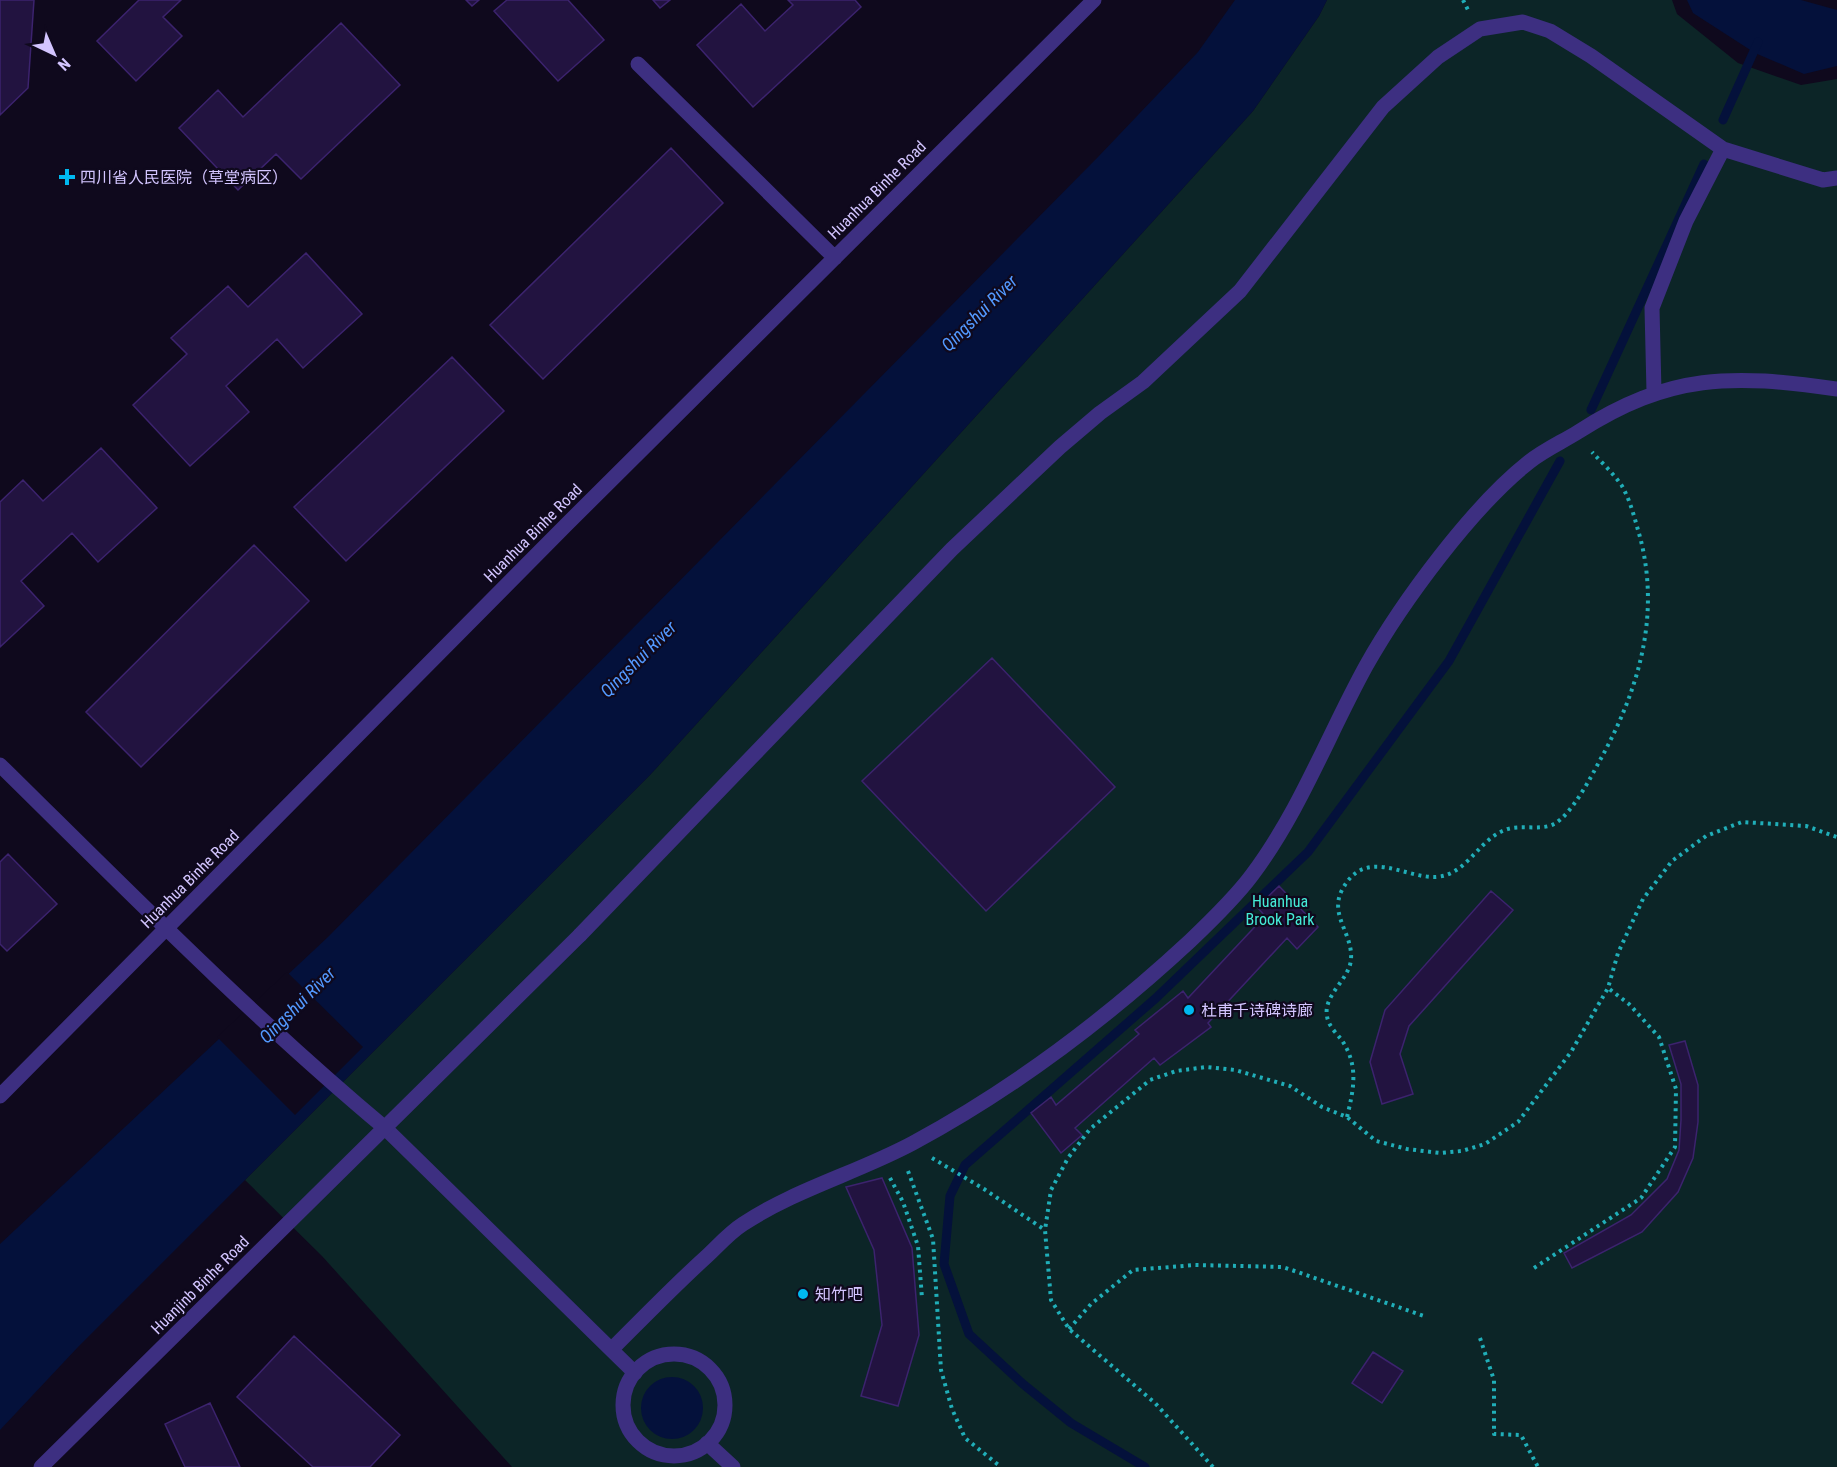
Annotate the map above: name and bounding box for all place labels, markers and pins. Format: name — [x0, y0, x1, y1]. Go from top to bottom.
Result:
marker: 四川省人民医院（草堂病区） — [58, 168, 76, 186]
place label: 四川省人民医院（草堂病区） — [80, 168, 288, 187]
place label: 杜甫千诗碑诗廊 — [1201, 1001, 1313, 1020]
marker: 杜甫千诗碑诗廊 — [1182, 1003, 1196, 1017]
place label: 知竹吧 — [815, 1285, 863, 1304]
marker: 知竹吧 — [796, 1287, 810, 1301]

